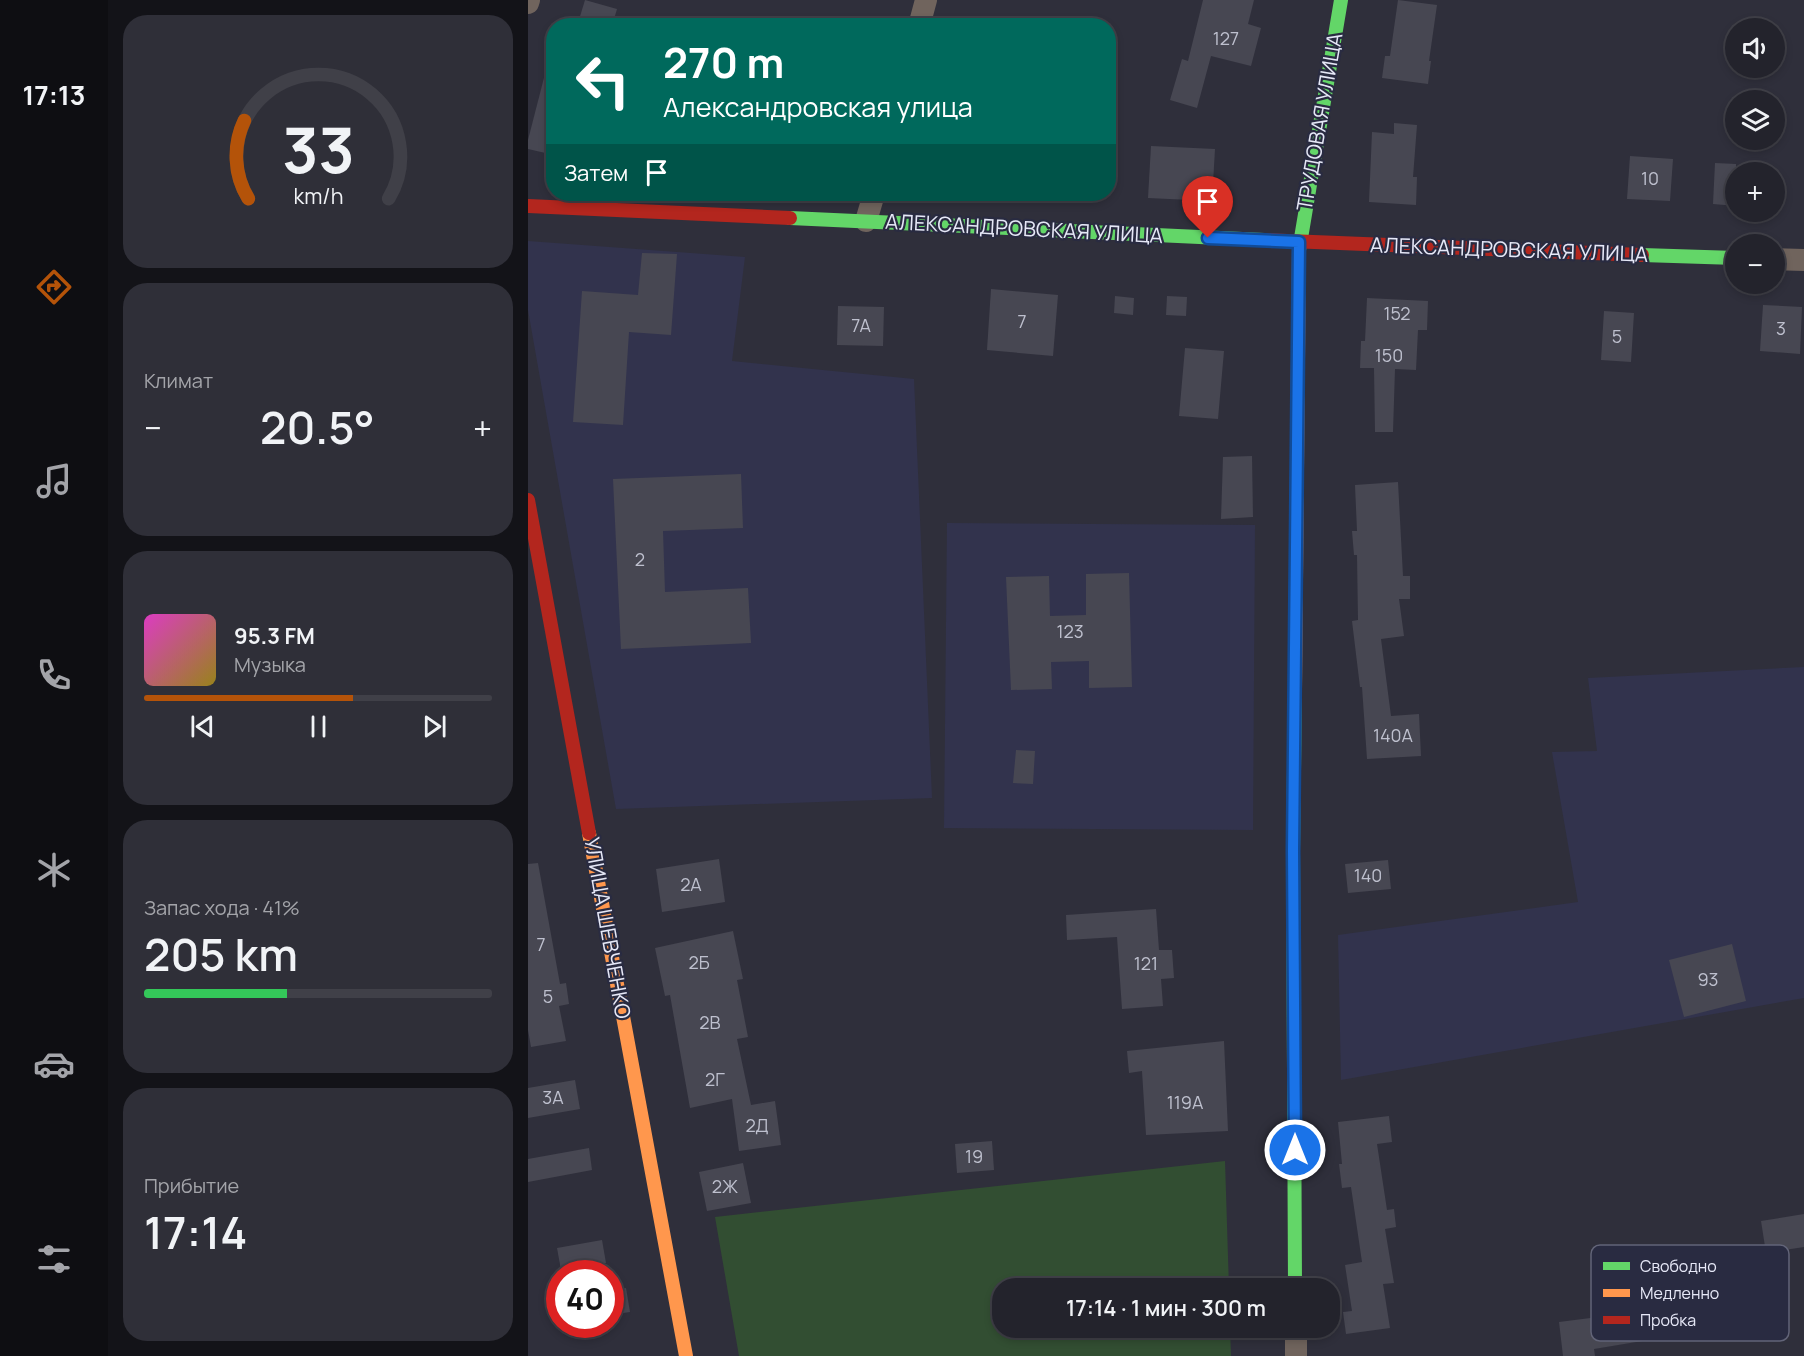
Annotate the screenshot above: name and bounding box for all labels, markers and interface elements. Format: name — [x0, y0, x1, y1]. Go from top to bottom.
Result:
map controls — [1725, 18, 1785, 294]
button: sound — [1725, 18, 1785, 78]
house number: 127 — [1213, 26, 1239, 50]
street label: ТРУДОВАЯ УЛИЦА — [1290, 31, 1348, 213]
text: 270 m — [663, 33, 784, 91]
icon: left — [564, 42, 642, 120]
text: 17:13 — [22, 76, 86, 113]
text: Александровская улица — [663, 88, 973, 125]
button: layers — [1725, 90, 1785, 150]
text: 33 — [282, 106, 354, 192]
icon: arrive — [640, 156, 673, 189]
text: Затем — [564, 158, 628, 188]
button: + — [1725, 162, 1785, 222]
house number: 10 — [1641, 166, 1659, 190]
pin — [1182, 176, 1233, 238]
text: km/h — [293, 181, 343, 210]
icon: arrive — [1191, 185, 1224, 218]
street label: АЛЕКСАНДРОВСКАЯ УЛИЦА — [884, 207, 1164, 249]
street label: АЛЕКСАНДРОВСКАЯ УЛИЦА — [1369, 230, 1649, 268]
button: − — [1725, 234, 1785, 294]
icon: directions — [33, 266, 75, 308]
house number: 152 — [1383, 301, 1411, 325]
house number: 7 — [1017, 309, 1027, 333]
house number: 7А — [851, 313, 871, 337]
house number: 3 — [1776, 316, 1786, 340]
house number: 5 — [1612, 324, 1622, 348]
house number: 150 — [1375, 343, 1403, 367]
text: Климат — [144, 367, 213, 394]
text: 20.5° — [260, 396, 375, 458]
text: − — [144, 405, 162, 450]
text: + — [473, 405, 492, 450]
icon: music — [33, 460, 75, 502]
house number: 2 — [635, 547, 645, 571]
house number: 123 — [1056, 619, 1084, 643]
text: 95.3 FM — [234, 621, 315, 651]
text: Музыка — [234, 651, 306, 678]
icon: phone — [33, 654, 75, 696]
icon: previous — [186, 710, 219, 743]
icon: pause — [302, 710, 335, 743]
icon: next — [418, 710, 451, 743]
house number: 140А — [1373, 723, 1414, 747]
street label: УЛИЦА ШЕВЧЕНКО — [578, 835, 638, 1021]
icon: climate — [33, 849, 75, 891]
house number: 140 — [1354, 863, 1382, 887]
house number: 2А — [680, 872, 702, 896]
text: Запас хода · 41% — [144, 894, 300, 921]
text: 205 km — [144, 923, 298, 985]
house number: 7 — [536, 932, 546, 956]
house number: 2Б — [688, 950, 710, 974]
house number: 121 — [1134, 951, 1158, 975]
house number: 93 — [1697, 967, 1719, 991]
house number: 5 — [543, 984, 553, 1008]
house number: 2В — [699, 1010, 721, 1034]
icon: car — [33, 1043, 75, 1085]
house number: 2Г — [705, 1067, 725, 1091]
house number: 3А — [542, 1085, 564, 1109]
house number: 119А — [1167, 1090, 1204, 1114]
house number: 2Д — [745, 1113, 769, 1137]
position arrow — [1263, 1118, 1327, 1182]
house number: 19 — [965, 1144, 983, 1168]
text: Прибытие — [144, 1172, 239, 1199]
house number: 2Ж — [712, 1174, 738, 1198]
text: 17:14 — [144, 1201, 247, 1263]
icon: filters — [33, 1238, 75, 1280]
legend — [1591, 1245, 1789, 1341]
text: Свободно — [1640, 1255, 1717, 1277]
speed limit sign: 40 — [546, 1260, 624, 1338]
text: Медленно — [1640, 1282, 1719, 1304]
text: 17:14 · 1 мин · 300 m — [1066, 1293, 1266, 1323]
text: Пробка — [1640, 1309, 1696, 1331]

